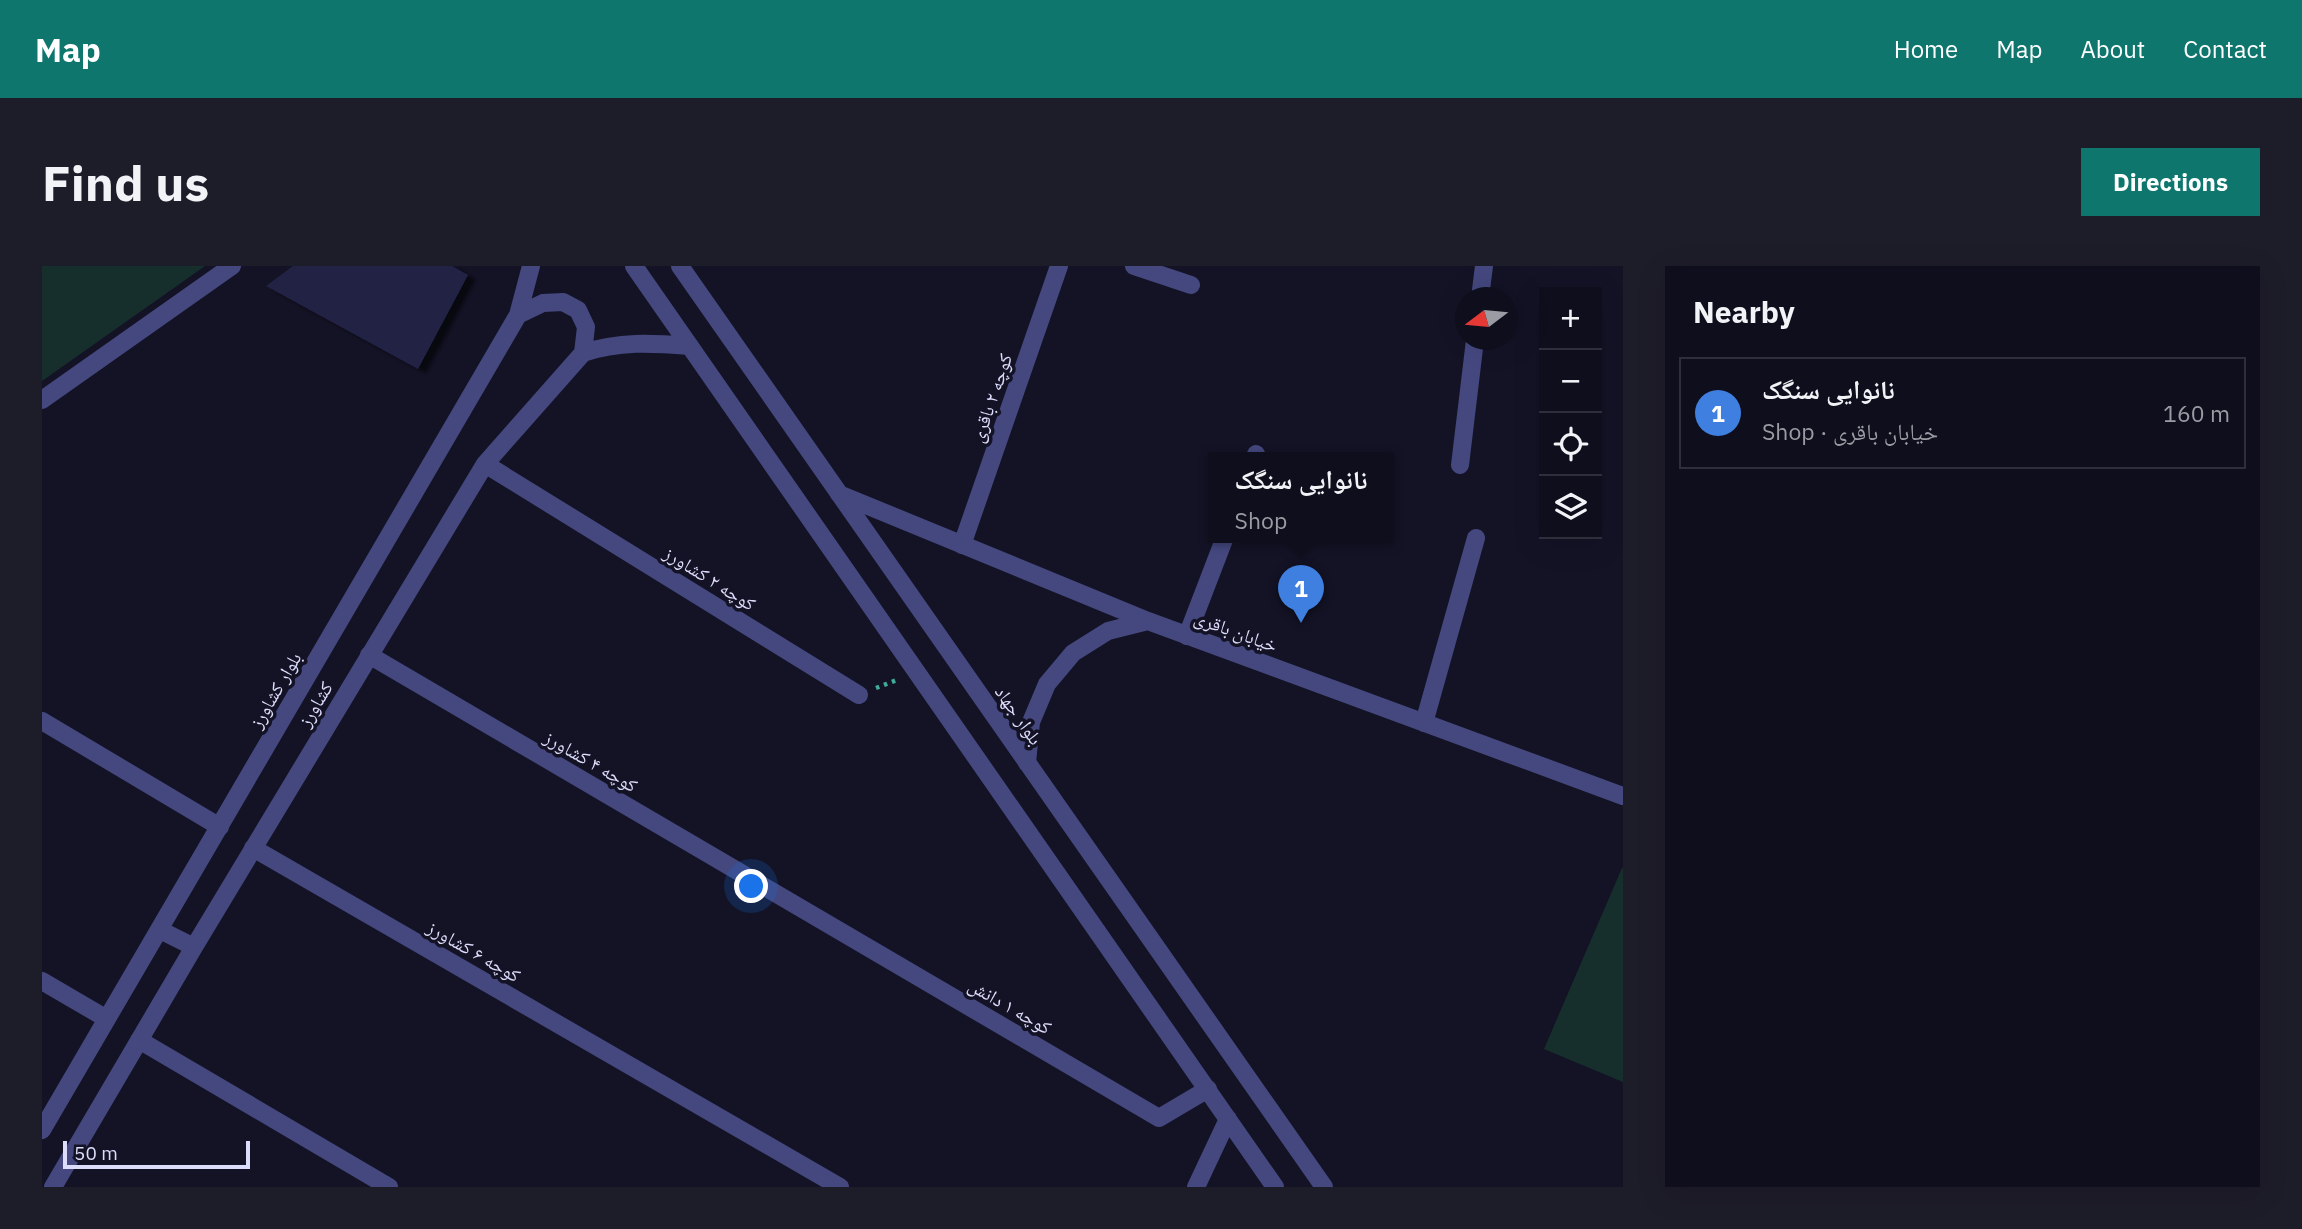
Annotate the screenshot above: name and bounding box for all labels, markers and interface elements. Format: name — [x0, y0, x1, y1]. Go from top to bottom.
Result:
text: Map — [35, 28, 101, 71]
text: Home — [1894, 33, 1958, 65]
text: Map — [1996, 33, 2042, 65]
text: About — [2080, 33, 2145, 65]
text: Contact — [2183, 33, 2267, 65]
button: Directions — [2081, 148, 2260, 216]
text: Find us — [42, 151, 209, 214]
north arrow — [1455, 287, 1518, 350]
map controls — [1539, 287, 1602, 539]
button: + — [1539, 287, 1602, 350]
text: Nearby — [1693, 292, 1795, 331]
street label: کوچه ۲ باقری — [965, 350, 1017, 446]
button: − — [1539, 350, 1602, 413]
text: نانوایی سنگک — [1762, 372, 1895, 406]
text: 1 — [1711, 398, 1725, 428]
text: 160 m — [2163, 398, 2230, 428]
button: locate — [1539, 413, 1602, 476]
text: Shop · خیابان باقری — [1762, 416, 1938, 446]
popup — [1208, 452, 1394, 543]
text: نانوایی سنگک — [1235, 462, 1367, 496]
button: layers — [1539, 476, 1602, 539]
text: Shop — [1235, 505, 1287, 535]
street label: کوچه ۲ کشاورز — [659, 540, 760, 616]
pin: 1 — [1278, 565, 1324, 623]
street label: خیابان باقری — [1191, 605, 1281, 657]
street label: بلوار کشاورز — [243, 648, 306, 733]
street label: کشاورز — [292, 677, 338, 732]
street label: بلوار جهاد — [990, 681, 1048, 749]
street label: کوچه ۴ کشاورز — [539, 724, 642, 797]
your location — [734, 869, 768, 903]
street label: کوچه ۶ کشاورز — [422, 914, 525, 987]
street label: کوچه ۱ دانش — [964, 973, 1056, 1039]
scale bar — [63, 1138, 250, 1170]
text: 50 m — [74, 1141, 118, 1165]

